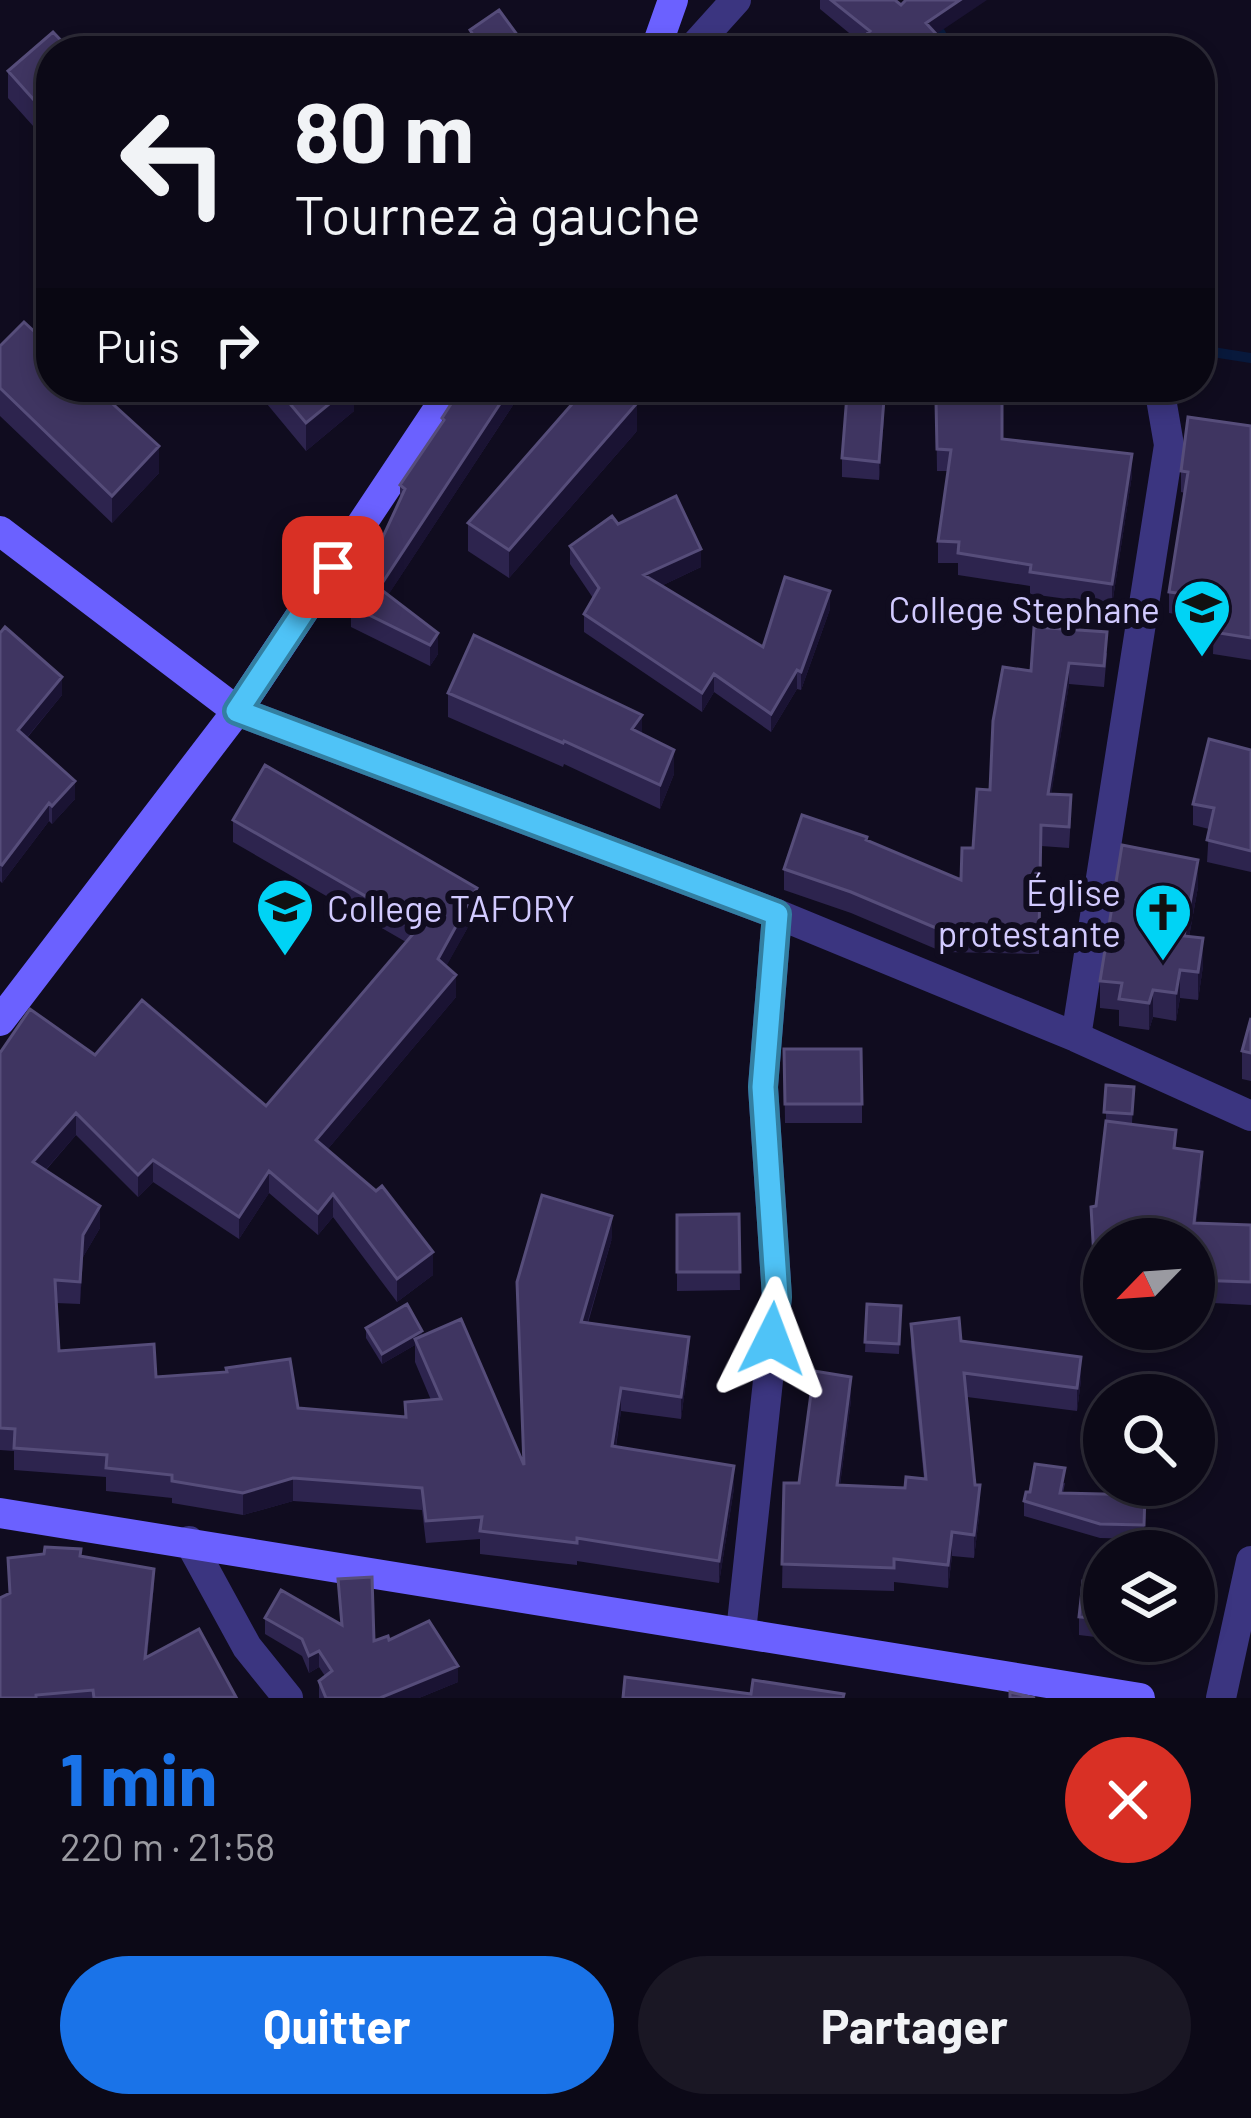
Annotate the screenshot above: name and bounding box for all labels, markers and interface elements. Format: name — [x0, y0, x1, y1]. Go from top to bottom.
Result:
text: 80 m — [294, 79, 474, 180]
icon: left — [96, 84, 252, 240]
text: Tournez à gauche — [294, 181, 701, 246]
icon: right — [204, 312, 270, 378]
text: Puis — [96, 318, 180, 372]
pin — [282, 516, 384, 618]
icon: arrive — [300, 534, 366, 600]
school or university icon: College Stephane — [1171, 577, 1233, 659]
place label: College Stephane — [888, 587, 1160, 630]
place label: Église protestante — [937, 870, 1121, 954]
school or university icon: College TAFORY — [254, 876, 316, 958]
church icon: Église protestante — [1132, 881, 1194, 963]
place label: College TAFORY — [327, 886, 575, 929]
north arrow — [1083, 1218, 1215, 1350]
map controls — [1083, 1218, 1215, 1662]
position arrow — [709, 1276, 835, 1402]
button: search — [1083, 1374, 1215, 1506]
button: layers — [1083, 1530, 1215, 1662]
text: 1 min — [60, 1734, 218, 1820]
button: close — [1065, 1737, 1191, 1863]
text: 220 m · 21:58 — [60, 1822, 275, 1869]
button: Quitter — [60, 1956, 614, 2094]
button: Partager — [638, 1956, 1191, 2094]

